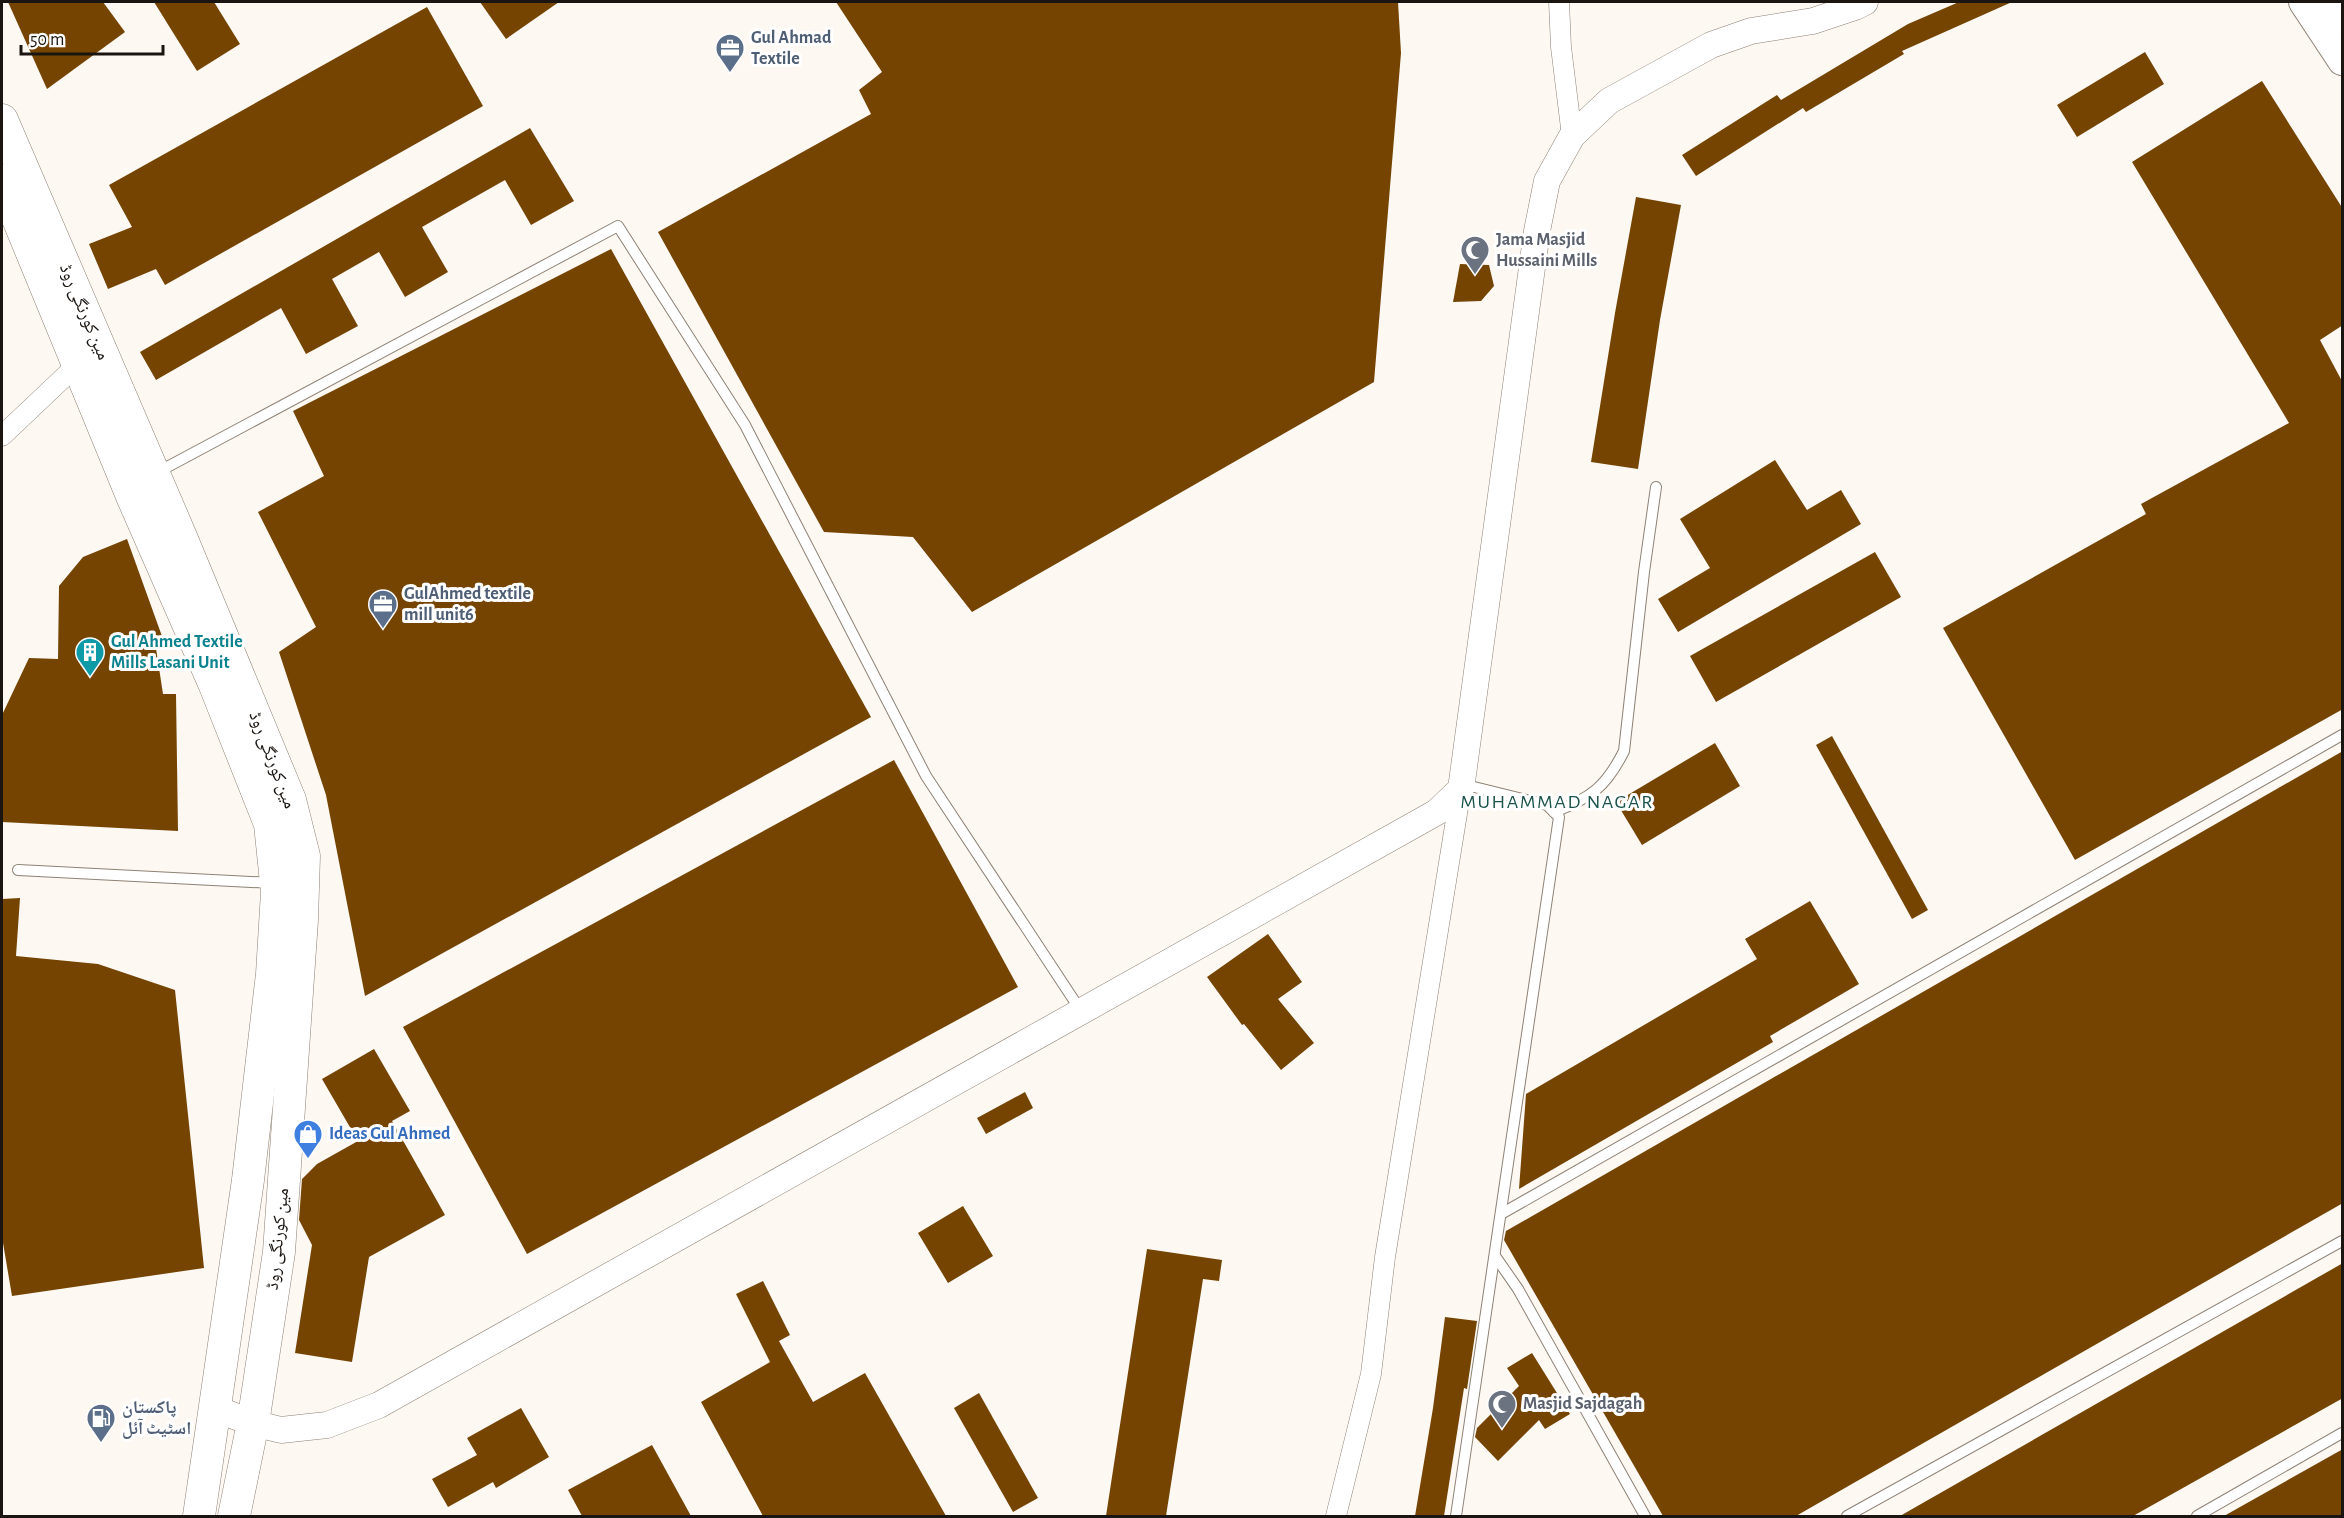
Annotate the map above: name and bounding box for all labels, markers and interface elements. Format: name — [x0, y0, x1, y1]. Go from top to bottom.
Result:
scale bar — [21, 18, 164, 56]
place label: Gul Ahmad Textile — [751, 29, 832, 68]
text: 50 m — [30, 31, 64, 49]
office icon: Gul Ahmad Textile — [714, 32, 746, 74]
place label: Jama Masjid Hussaini Mills — [1496, 231, 1597, 270]
mosque icon: Jama Masjid Hussaini Mills — [1459, 234, 1491, 276]
street label: مین کورنگی روڈ — [55, 261, 112, 363]
place label: GulAhmed textile mill unit6 — [404, 585, 531, 624]
office icon: GulAhmed textile mill unit6 — [367, 588, 399, 630]
place label: Gul Ahmed Textile Mills Lasani Unit — [111, 633, 243, 672]
building icon: Gul Ahmed Textile Mills Lasani Unit — [74, 636, 106, 678]
street label: مین کورنگی روڈ — [244, 709, 299, 811]
district label: MUHAMMAD NAGAR — [1460, 792, 1654, 812]
shop icon: Ideas Gul Ahmed — [292, 1118, 324, 1160]
place label: Ideas Gul Ahmed — [329, 1125, 451, 1143]
street label: مین کورنگی روڈ — [264, 1187, 293, 1291]
mosque icon: Masjid Sajdagah — [1486, 1388, 1518, 1430]
place label: Masjid Sajdagah — [1523, 1395, 1642, 1413]
place label: پاکستان اسٹیٹ آئل — [122, 1399, 191, 1439]
fuel station icon: پاکستان اسٹیٹ آئل — [85, 1402, 117, 1444]

